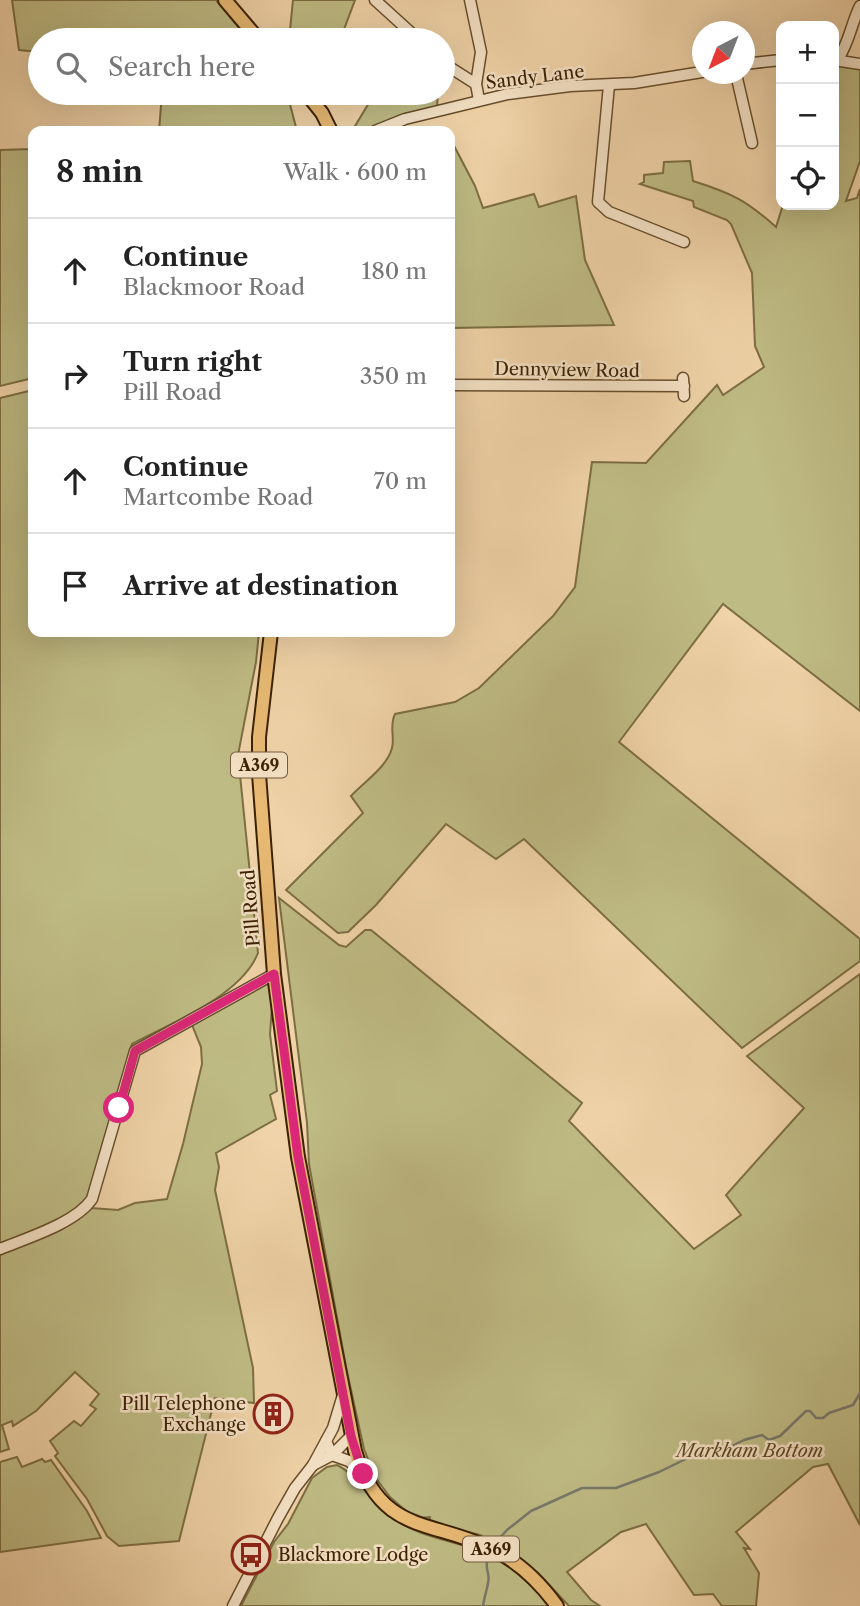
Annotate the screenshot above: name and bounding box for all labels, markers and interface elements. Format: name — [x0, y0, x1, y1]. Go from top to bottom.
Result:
north arrow — [692, 21, 755, 84]
map controls — [776, 21, 839, 210]
button: + — [776, 21, 839, 84]
search box — [28, 28, 455, 105]
icon: search — [52, 48, 90, 86]
text: Search here — [108, 51, 255, 83]
street label: Sandy Lane — [484, 60, 586, 94]
button: − — [776, 84, 839, 147]
button: locate — [776, 147, 839, 210]
text: 8 min — [56, 153, 143, 190]
text: Walk · 600 m — [283, 158, 427, 186]
text: Continue — [123, 241, 248, 273]
icon: ahead — [56, 252, 94, 290]
text: 180 m — [362, 257, 427, 285]
text: Blackmoor Road — [123, 273, 305, 301]
text: Turn right — [123, 346, 262, 378]
icon: right — [56, 357, 94, 395]
street label: Dennyview Road — [494, 358, 640, 382]
text: 350 m — [360, 362, 427, 390]
text: Pill Road — [123, 378, 222, 406]
text: Continue — [123, 451, 248, 483]
icon: ahead — [56, 462, 94, 500]
text: 70 m — [374, 467, 427, 495]
text: Martcombe Road — [123, 483, 313, 511]
icon: arrive — [56, 567, 94, 605]
text: Arrive at destination — [123, 570, 398, 602]
road number: A369 — [231, 752, 287, 778]
street label: Pill Road — [237, 869, 265, 947]
route start — [103, 1092, 134, 1123]
place label: Pill Telephone Exchange — [122, 1393, 246, 1436]
building icon: Pill Telephone Exchange — [252, 1393, 294, 1435]
park label: Markham Bottom — [675, 1440, 823, 1462]
route end — [347, 1458, 378, 1489]
bus stop icon: Blackmore Lodge — [230, 1534, 272, 1576]
road number: A369 — [463, 1536, 519, 1562]
place label: Blackmore Lodge — [278, 1544, 428, 1566]

